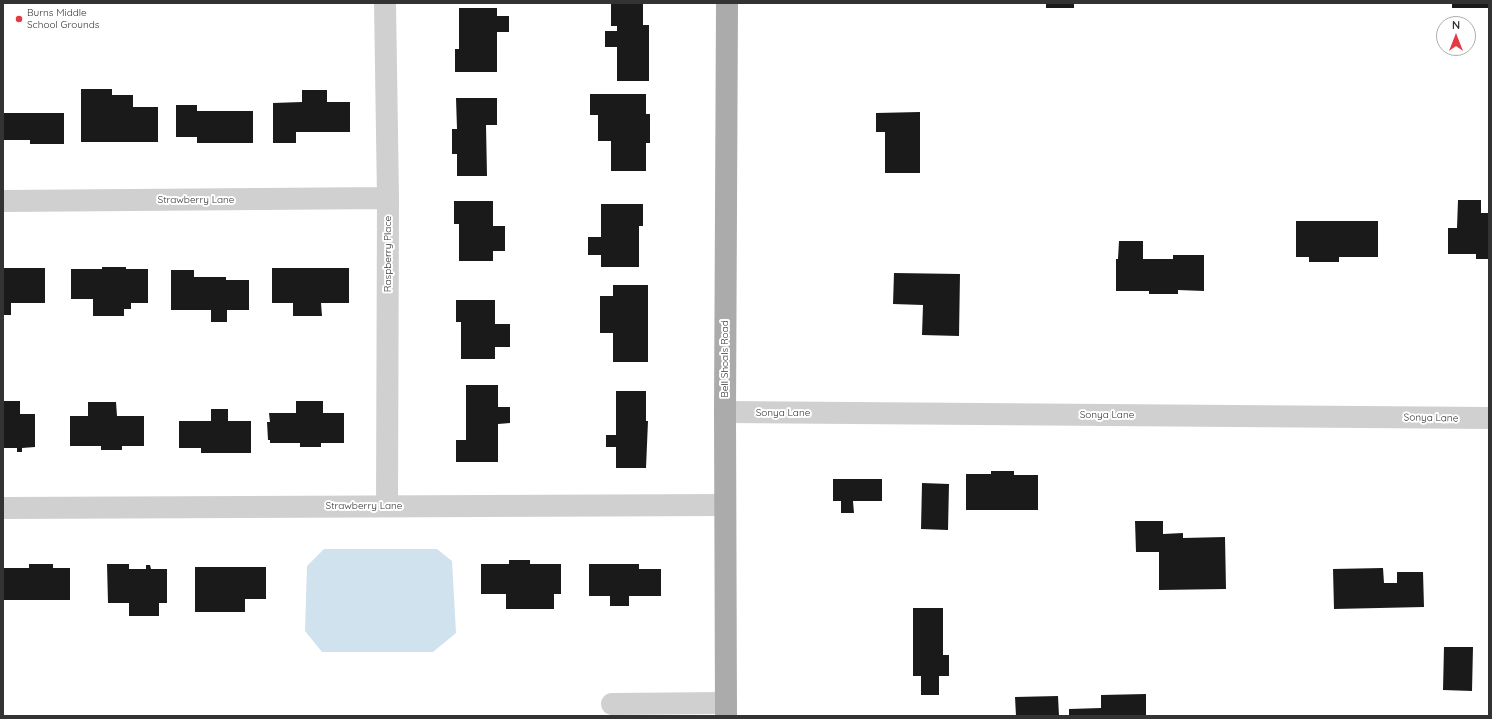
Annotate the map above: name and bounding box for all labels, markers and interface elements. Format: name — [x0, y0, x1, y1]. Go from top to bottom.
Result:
place label: Burns Middle School Grounds — [27, 7, 99, 30]
marker: Burns Middle School Grounds — [14, 14, 24, 24]
north arrow — [1436, 16, 1476, 56]
text: N — [1452, 18, 1460, 32]
street label: Strawberry Lane — [158, 194, 234, 206]
street label: Raspberry Place — [382, 216, 394, 292]
street label: Bell Shoals Road — [719, 320, 731, 398]
street label: Sonya Lane — [756, 407, 810, 419]
street label: Sonya Lane — [1080, 409, 1134, 421]
street label: Sonya Lane — [1404, 412, 1458, 424]
street label: Strawberry Lane — [326, 500, 402, 512]

